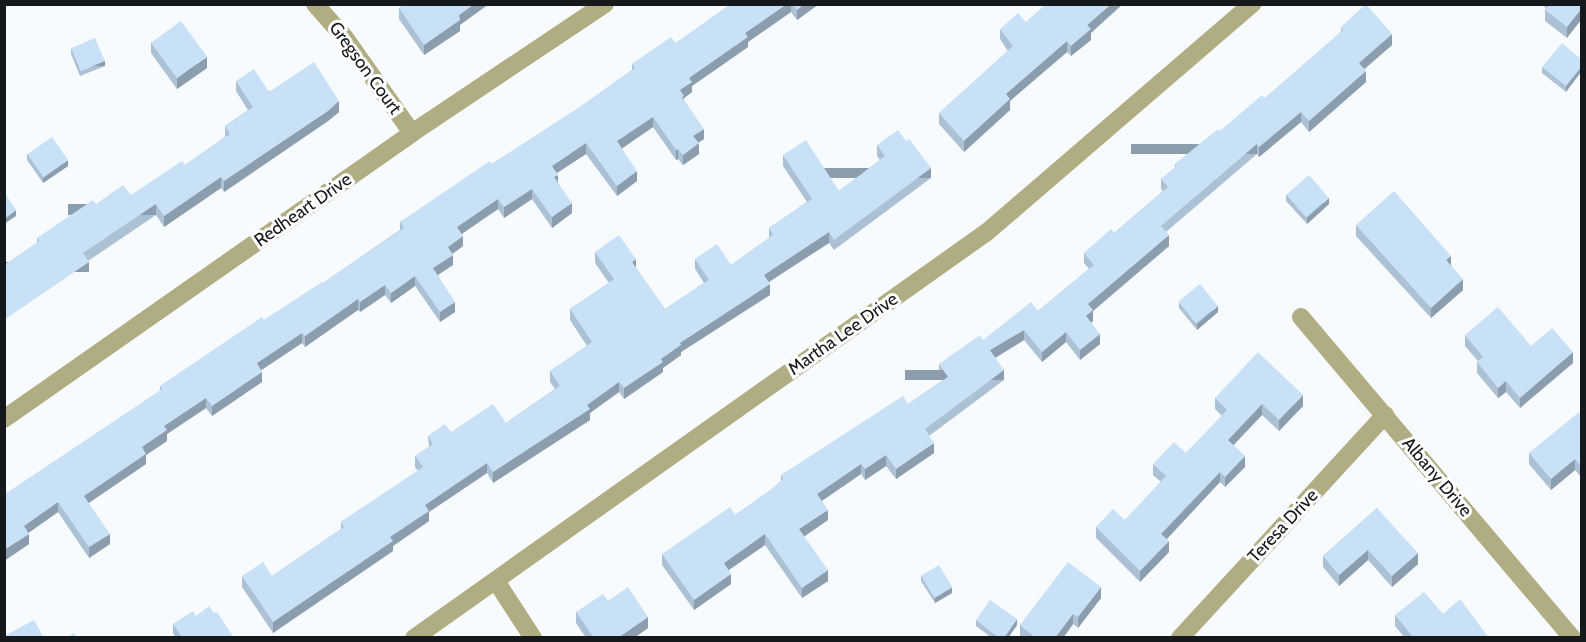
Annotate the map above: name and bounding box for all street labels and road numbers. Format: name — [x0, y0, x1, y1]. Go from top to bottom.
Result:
street label: Gregson Court — [324, 18, 406, 118]
street label: Redheart Drive — [250, 169, 356, 251]
street label: Martha Lee Drive — [784, 288, 902, 380]
street label: Albany Drive — [1397, 433, 1477, 521]
street label: Teresa Drive — [1244, 485, 1322, 567]

